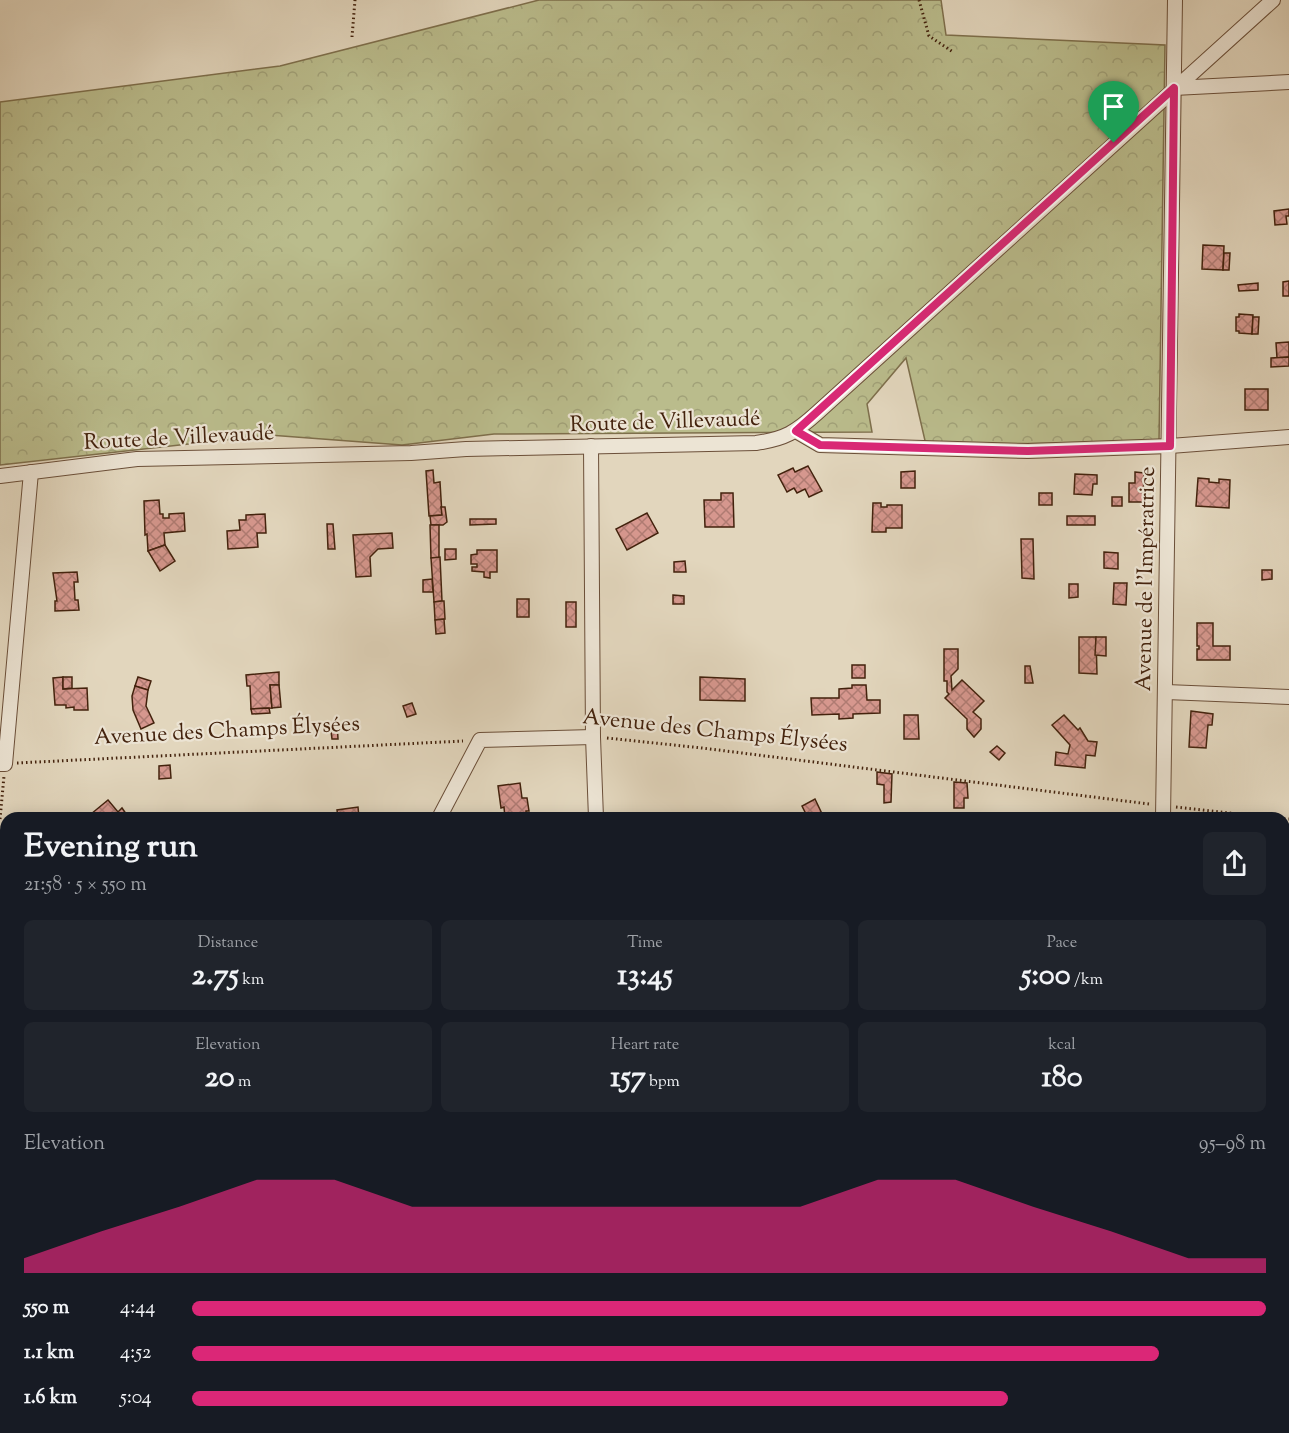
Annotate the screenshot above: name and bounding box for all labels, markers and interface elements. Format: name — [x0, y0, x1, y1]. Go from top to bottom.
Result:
pin — [1088, 81, 1139, 143]
icon: arrive — [1097, 90, 1130, 123]
street label: Route de Villevaudé — [569, 404, 761, 442]
street label: Route de Villevaudé — [83, 418, 275, 460]
street label: Avenue de l'Impératrice — [1129, 466, 1165, 692]
street label: Avenue des Champs Élysées — [581, 701, 849, 762]
street label: Avenue des Champs Élysées — [93, 708, 361, 755]
text: Evening run — [24, 824, 198, 872]
button: share — [1203, 832, 1266, 895]
text: 21:58 · 5 × 550 m — [24, 871, 147, 900]
text: Distance — [198, 932, 258, 955]
text: Time — [627, 932, 663, 955]
text: Pace — [1047, 932, 1077, 955]
text: 2.75 — [192, 955, 239, 998]
text: 13:45 — [617, 955, 673, 998]
text: 5:00 — [1021, 955, 1071, 998]
text: km — [239, 969, 264, 992]
text: /km — [1071, 969, 1103, 992]
text: Elevation — [196, 1034, 260, 1057]
text: Heart rate — [611, 1034, 679, 1057]
text: kcal — [1048, 1034, 1076, 1057]
text: 20 — [205, 1057, 235, 1100]
text: 157 — [610, 1057, 646, 1100]
text: 180 — [1041, 1057, 1083, 1100]
text: m — [235, 1071, 251, 1094]
text: bpm — [646, 1071, 680, 1094]
text: Elevation — [24, 1130, 105, 1159]
text: 95–98 m — [1199, 1130, 1266, 1159]
text: 550 m — [24, 1294, 69, 1323]
text: 4:44 — [120, 1294, 155, 1323]
text: 1.1 km — [24, 1339, 74, 1368]
text: 4:52 — [120, 1339, 151, 1368]
text: 1.6 km — [24, 1384, 77, 1413]
text: 5:04 — [120, 1384, 152, 1413]

